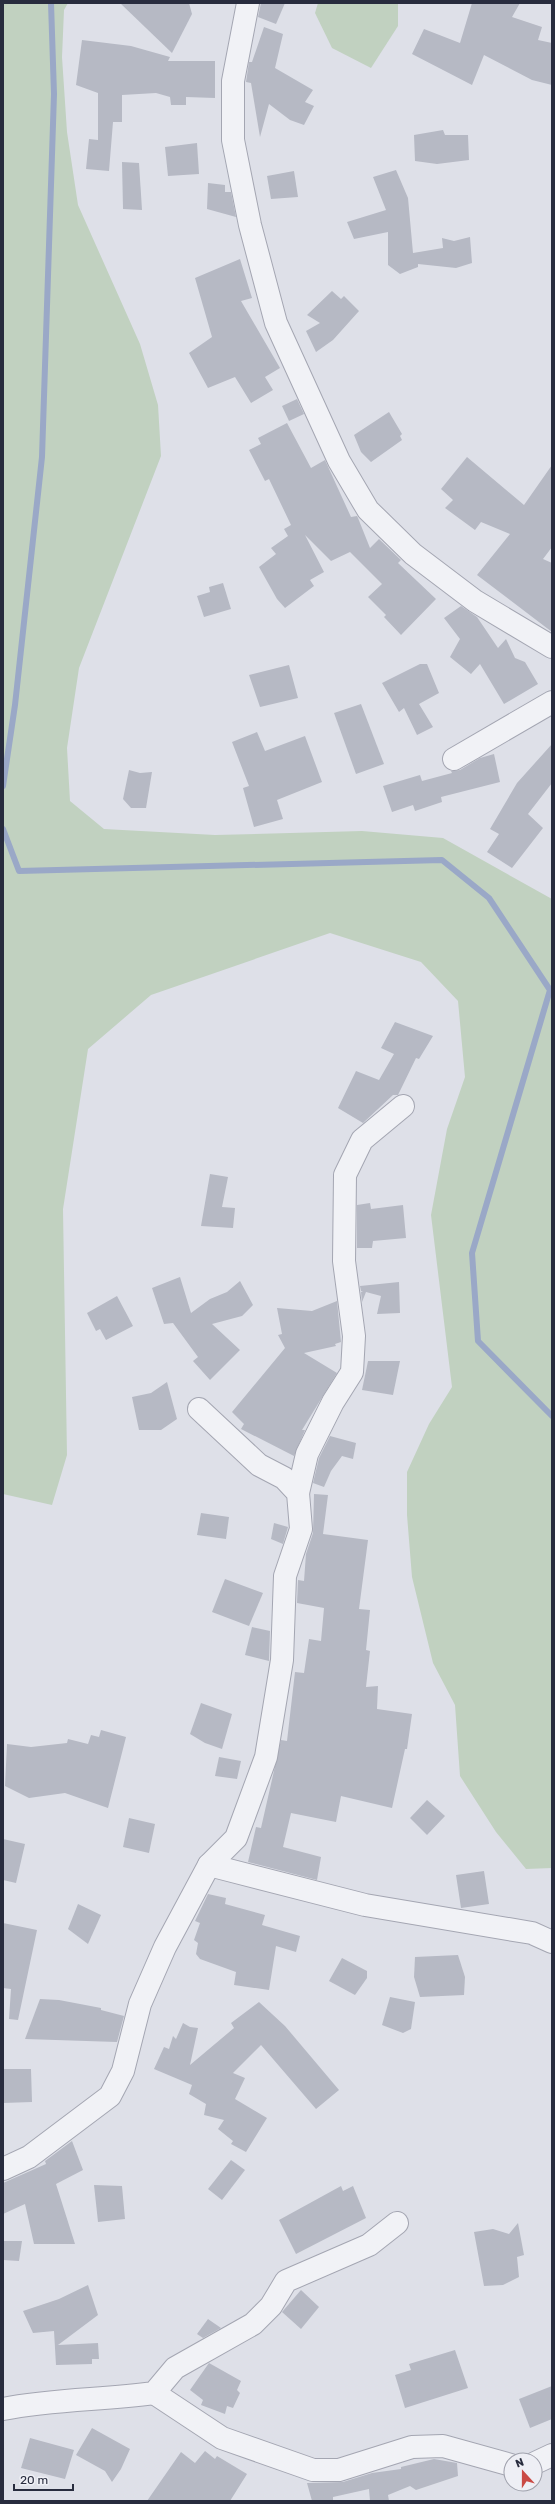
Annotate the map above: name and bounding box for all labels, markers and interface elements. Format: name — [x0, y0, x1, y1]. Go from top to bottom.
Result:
north arrow — [503, 2452, 543, 2492]
text: N — [514, 2456, 526, 2471]
scale bar — [14, 2466, 73, 2492]
text: 20 m — [20, 2473, 48, 2487]

